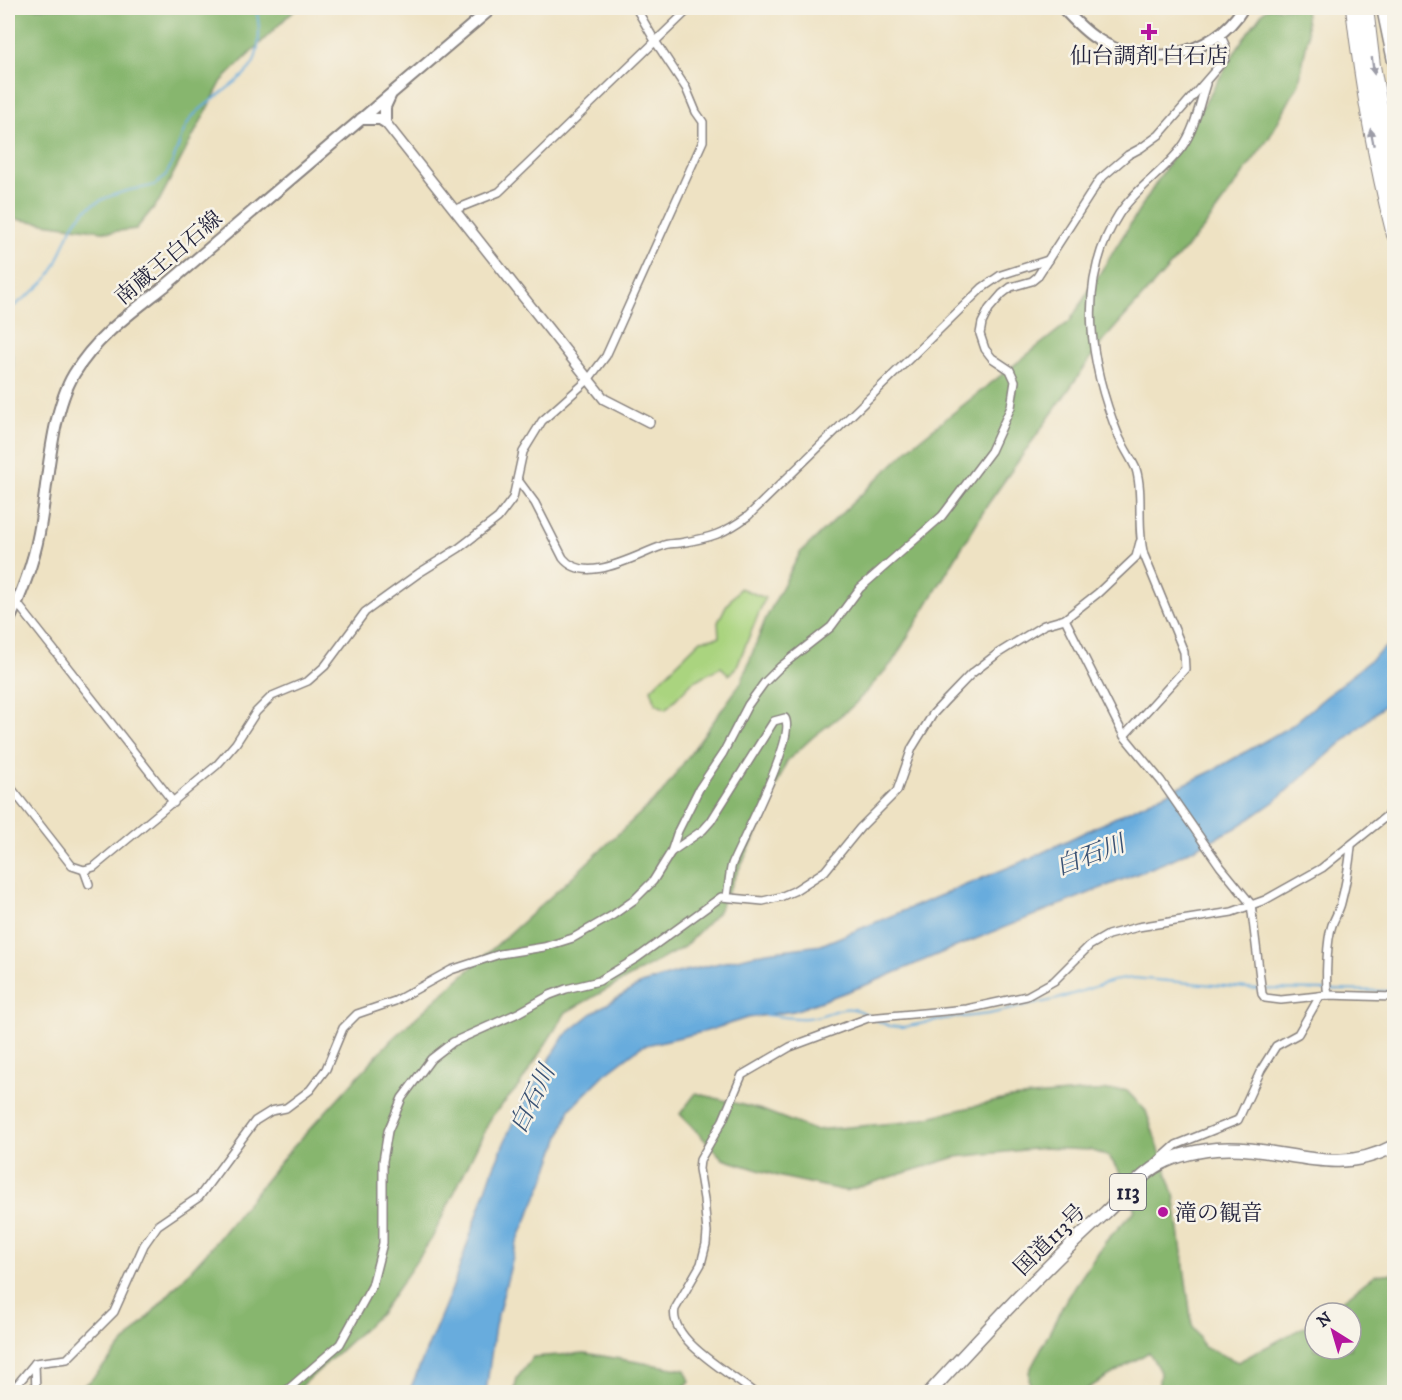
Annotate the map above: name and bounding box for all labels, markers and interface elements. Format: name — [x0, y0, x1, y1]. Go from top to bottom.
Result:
marker: 仙台調剤 白石店 — [1142, 25, 1156, 39]
place label: 仙台調剤 白石店 — [1070, 43, 1228, 70]
one-way arrow — [1368, 56, 1377, 75]
one-way arrow — [1366, 128, 1376, 147]
street label: 南蔵王白石線 — [110, 205, 228, 311]
water label: 白石川 — [1051, 828, 1132, 883]
water label: 白石川 — [504, 1058, 563, 1138]
road number: 113 — [1110, 1174, 1146, 1210]
street label: 国道113号 — [1009, 1199, 1092, 1282]
place label: 滝の観音 — [1175, 1200, 1263, 1227]
marker: 滝の観音 — [1156, 1205, 1170, 1219]
north arrow — [1303, 1301, 1363, 1361]
text: N — [1313, 1308, 1336, 1332]

